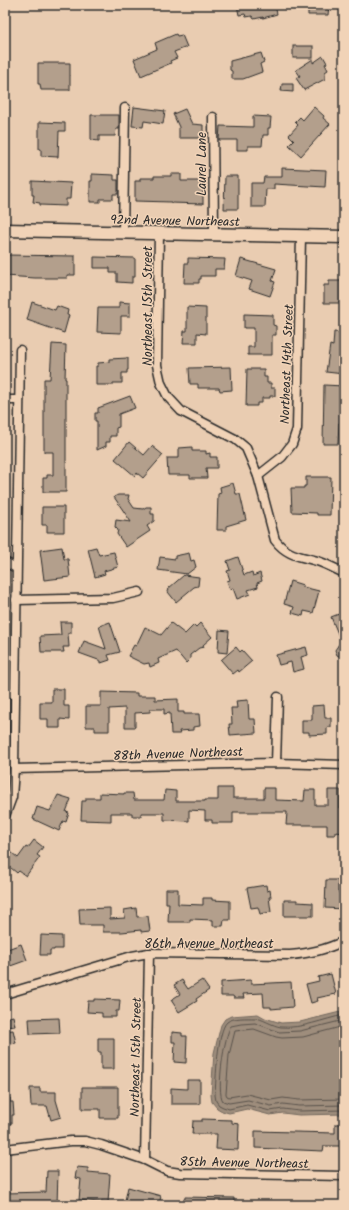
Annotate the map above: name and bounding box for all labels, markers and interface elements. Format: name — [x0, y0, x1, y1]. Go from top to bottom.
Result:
street label: Laurel Lane — [192, 132, 213, 196]
street label: 92nd Avenue Northeast — [110, 210, 241, 233]
street label: Northeast 15th Street — [138, 245, 159, 366]
street label: Northeast 14th Street — [275, 303, 300, 424]
street label: 88th Avenue Northeast — [113, 742, 244, 767]
street label: 86th Avenue Northeast — [144, 934, 275, 955]
street label: Northeast 15th Street — [125, 996, 148, 1117]
street label: 85th Avenue Northeast — [179, 1152, 310, 1175]

